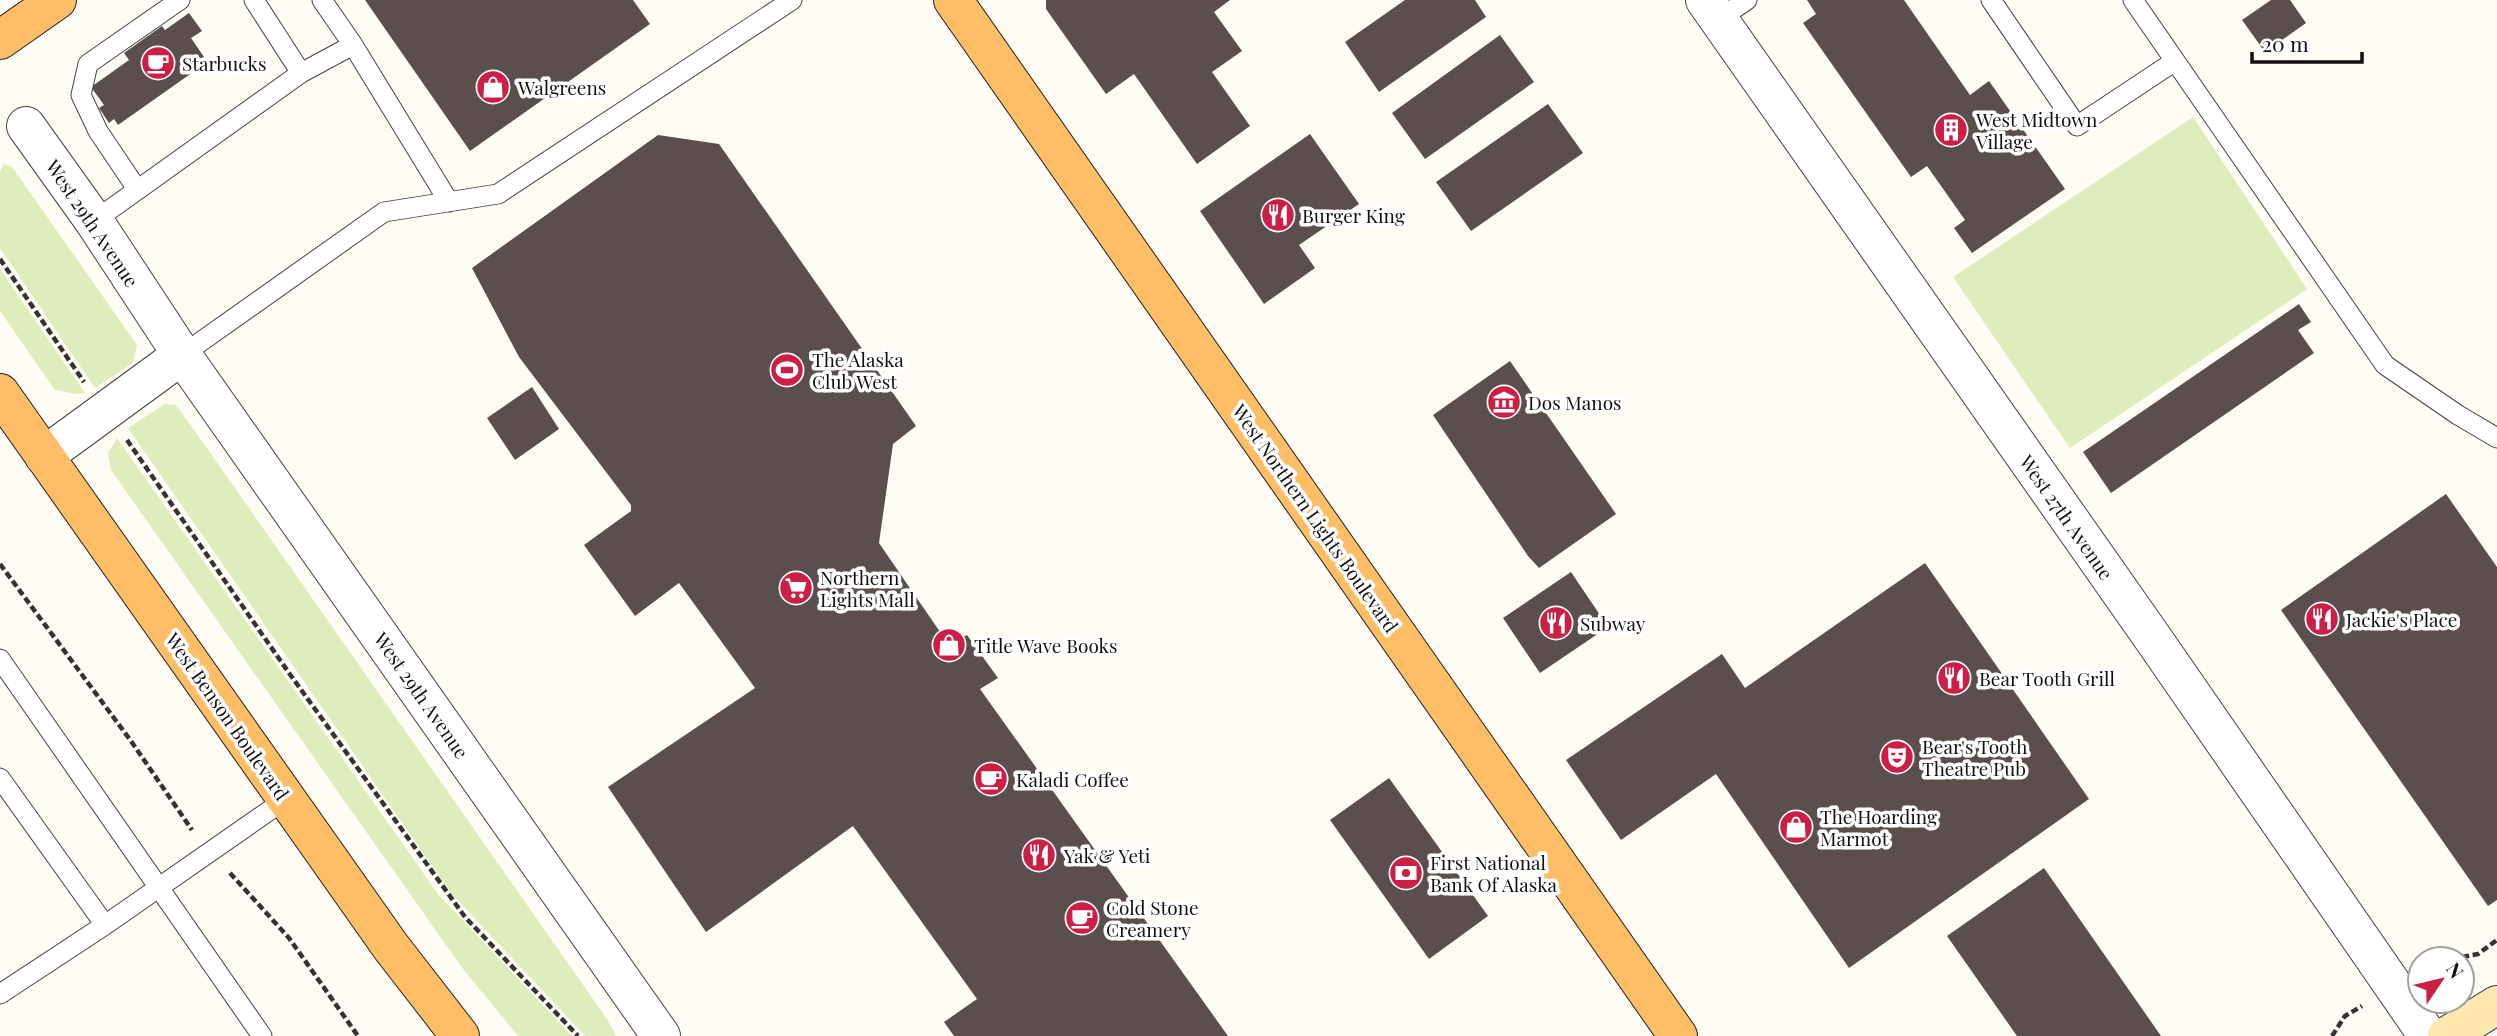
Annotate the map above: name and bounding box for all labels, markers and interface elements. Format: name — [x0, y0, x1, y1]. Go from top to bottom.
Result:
scale bar — [2252, 21, 2362, 65]
text: 20 m — [2262, 29, 2309, 57]
cafe icon: Starbucks — [139, 44, 177, 82]
place label: Starbucks — [182, 50, 266, 76]
shop icon: Walgreens — [474, 68, 512, 106]
place label: Walgreens — [517, 74, 606, 100]
place label: West Midtown Village — [1975, 106, 2098, 154]
building icon: West Midtown Village — [1932, 111, 1970, 149]
street label: West 29th Avenue — [40, 153, 145, 292]
restaurant icon: Burger King — [1259, 196, 1297, 234]
place label: Burger King — [1302, 202, 1405, 228]
place label: The Alaska Club West — [812, 346, 904, 394]
sports icon: The Alaska Club West — [768, 351, 806, 389]
museum icon: Dos Manos — [1485, 383, 1523, 421]
place label: Dos Manos — [1528, 389, 1622, 415]
street label: West Northern Lights Boulevard — [1227, 398, 1405, 637]
street label: West 27th Avenue — [2014, 449, 2120, 585]
place label: Northern Lights Mall — [820, 564, 915, 612]
supermarket icon: Northern Lights Mall — [777, 569, 815, 607]
restaurant icon: Jackie's Place — [2303, 600, 2341, 638]
restaurant icon: Subway — [1537, 604, 1575, 642]
place label: Jackie's Place — [2345, 606, 2457, 632]
place label: Subway — [1580, 610, 1646, 636]
street label: West Benson Boulevard — [160, 626, 296, 805]
street label: West 29th Avenue — [368, 626, 475, 763]
shop icon: Title Wave Books — [930, 626, 968, 664]
place label: Title Wave Books — [974, 632, 1118, 658]
restaurant icon: Bear Tooth Grill — [1935, 659, 1973, 697]
place label: Bear Tooth Grill — [1979, 665, 2115, 691]
place label: Bear's Tooth Theatre Pub — [1922, 733, 2027, 781]
theatre icon: Bear's Tooth Theatre Pub — [1878, 738, 1916, 776]
cafe icon: Kaladi Coffee — [972, 760, 1010, 798]
place label: Kaladi Coffee — [1016, 766, 1129, 792]
place label: The Hoarding Marmot — [1820, 803, 1937, 851]
shop icon: The Hoarding Marmot — [1777, 808, 1815, 846]
restaurant icon: Yak & Yeti — [1020, 836, 1058, 874]
place label: Yak & Yeti — [1063, 842, 1151, 868]
place label: First National Bank Of Alaska — [1430, 849, 1557, 897]
bank icon: First National Bank Of Alaska — [1387, 854, 1425, 892]
place label: Cold Stone Creamery — [1106, 894, 1199, 942]
cafe icon: Cold Stone Creamery — [1063, 899, 1101, 937]
north arrow — [2406, 945, 2476, 1015]
text: N — [2441, 957, 2470, 983]

